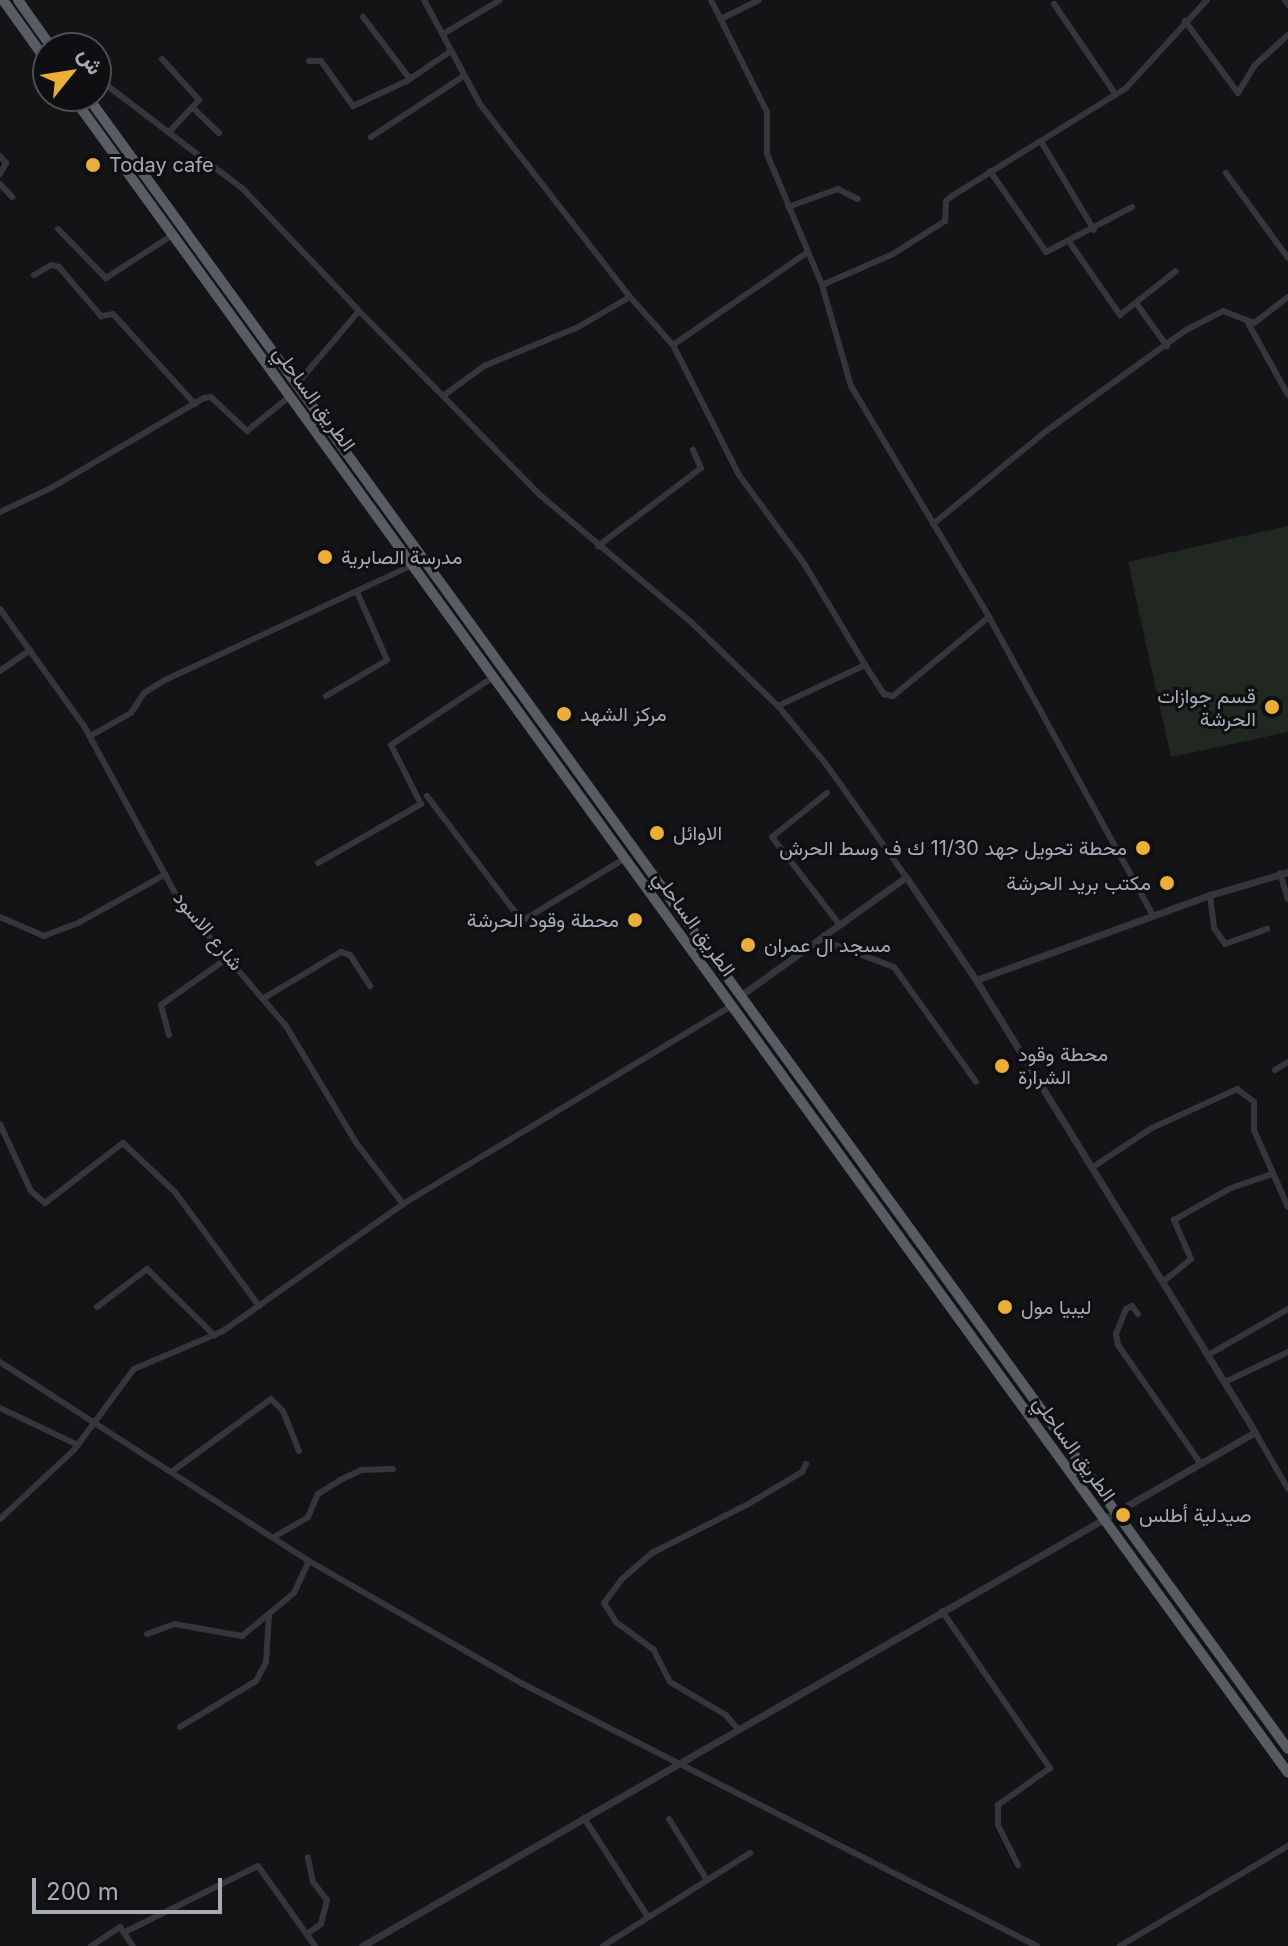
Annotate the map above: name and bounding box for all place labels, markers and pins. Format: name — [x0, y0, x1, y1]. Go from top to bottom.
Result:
place label: Today cafe — [109, 153, 214, 177]
marker: Today cafe — [84, 156, 102, 174]
place label: مدرسة الصابرية — [341, 545, 462, 569]
marker: مدرسة الصابرية — [316, 548, 334, 566]
place label: قسم جوازات الحرشة — [1157, 684, 1256, 731]
marker: قسم جوازات الحرشة — [1263, 698, 1281, 716]
place label: مركز الشهد — [580, 702, 667, 726]
marker: مركز الشهد — [555, 705, 573, 723]
place label: الاوائل — [673, 821, 722, 845]
marker: الاوائل — [648, 824, 666, 842]
place label: محطة تحويل جهد 11/30 ك ف وسط الحرش — [779, 836, 1127, 860]
marker: محطة تحويل جهد 11/30 ك ف وسط الحرش — [1134, 839, 1152, 857]
place label: مكتب بريد الحرشة — [1006, 871, 1151, 895]
marker: مكتب بريد الحرشة — [1158, 874, 1176, 892]
place label: محطة وقود الحرشة — [467, 908, 619, 932]
marker: محطة وقود الحرشة — [626, 911, 644, 929]
place label: مسجد ال عمران — [764, 933, 891, 957]
marker: مسجد ال عمران — [739, 936, 757, 954]
place label: محطة وقود الشرارة — [1018, 1042, 1108, 1089]
marker: محطة وقود الشرارة — [993, 1057, 1011, 1075]
place label: ليبيا مول — [1021, 1295, 1091, 1319]
marker: ليبيا مول — [996, 1298, 1014, 1316]
place label: صيدلية أطلس — [1139, 1503, 1251, 1527]
marker: صيدلية أطلس — [1114, 1506, 1132, 1524]

